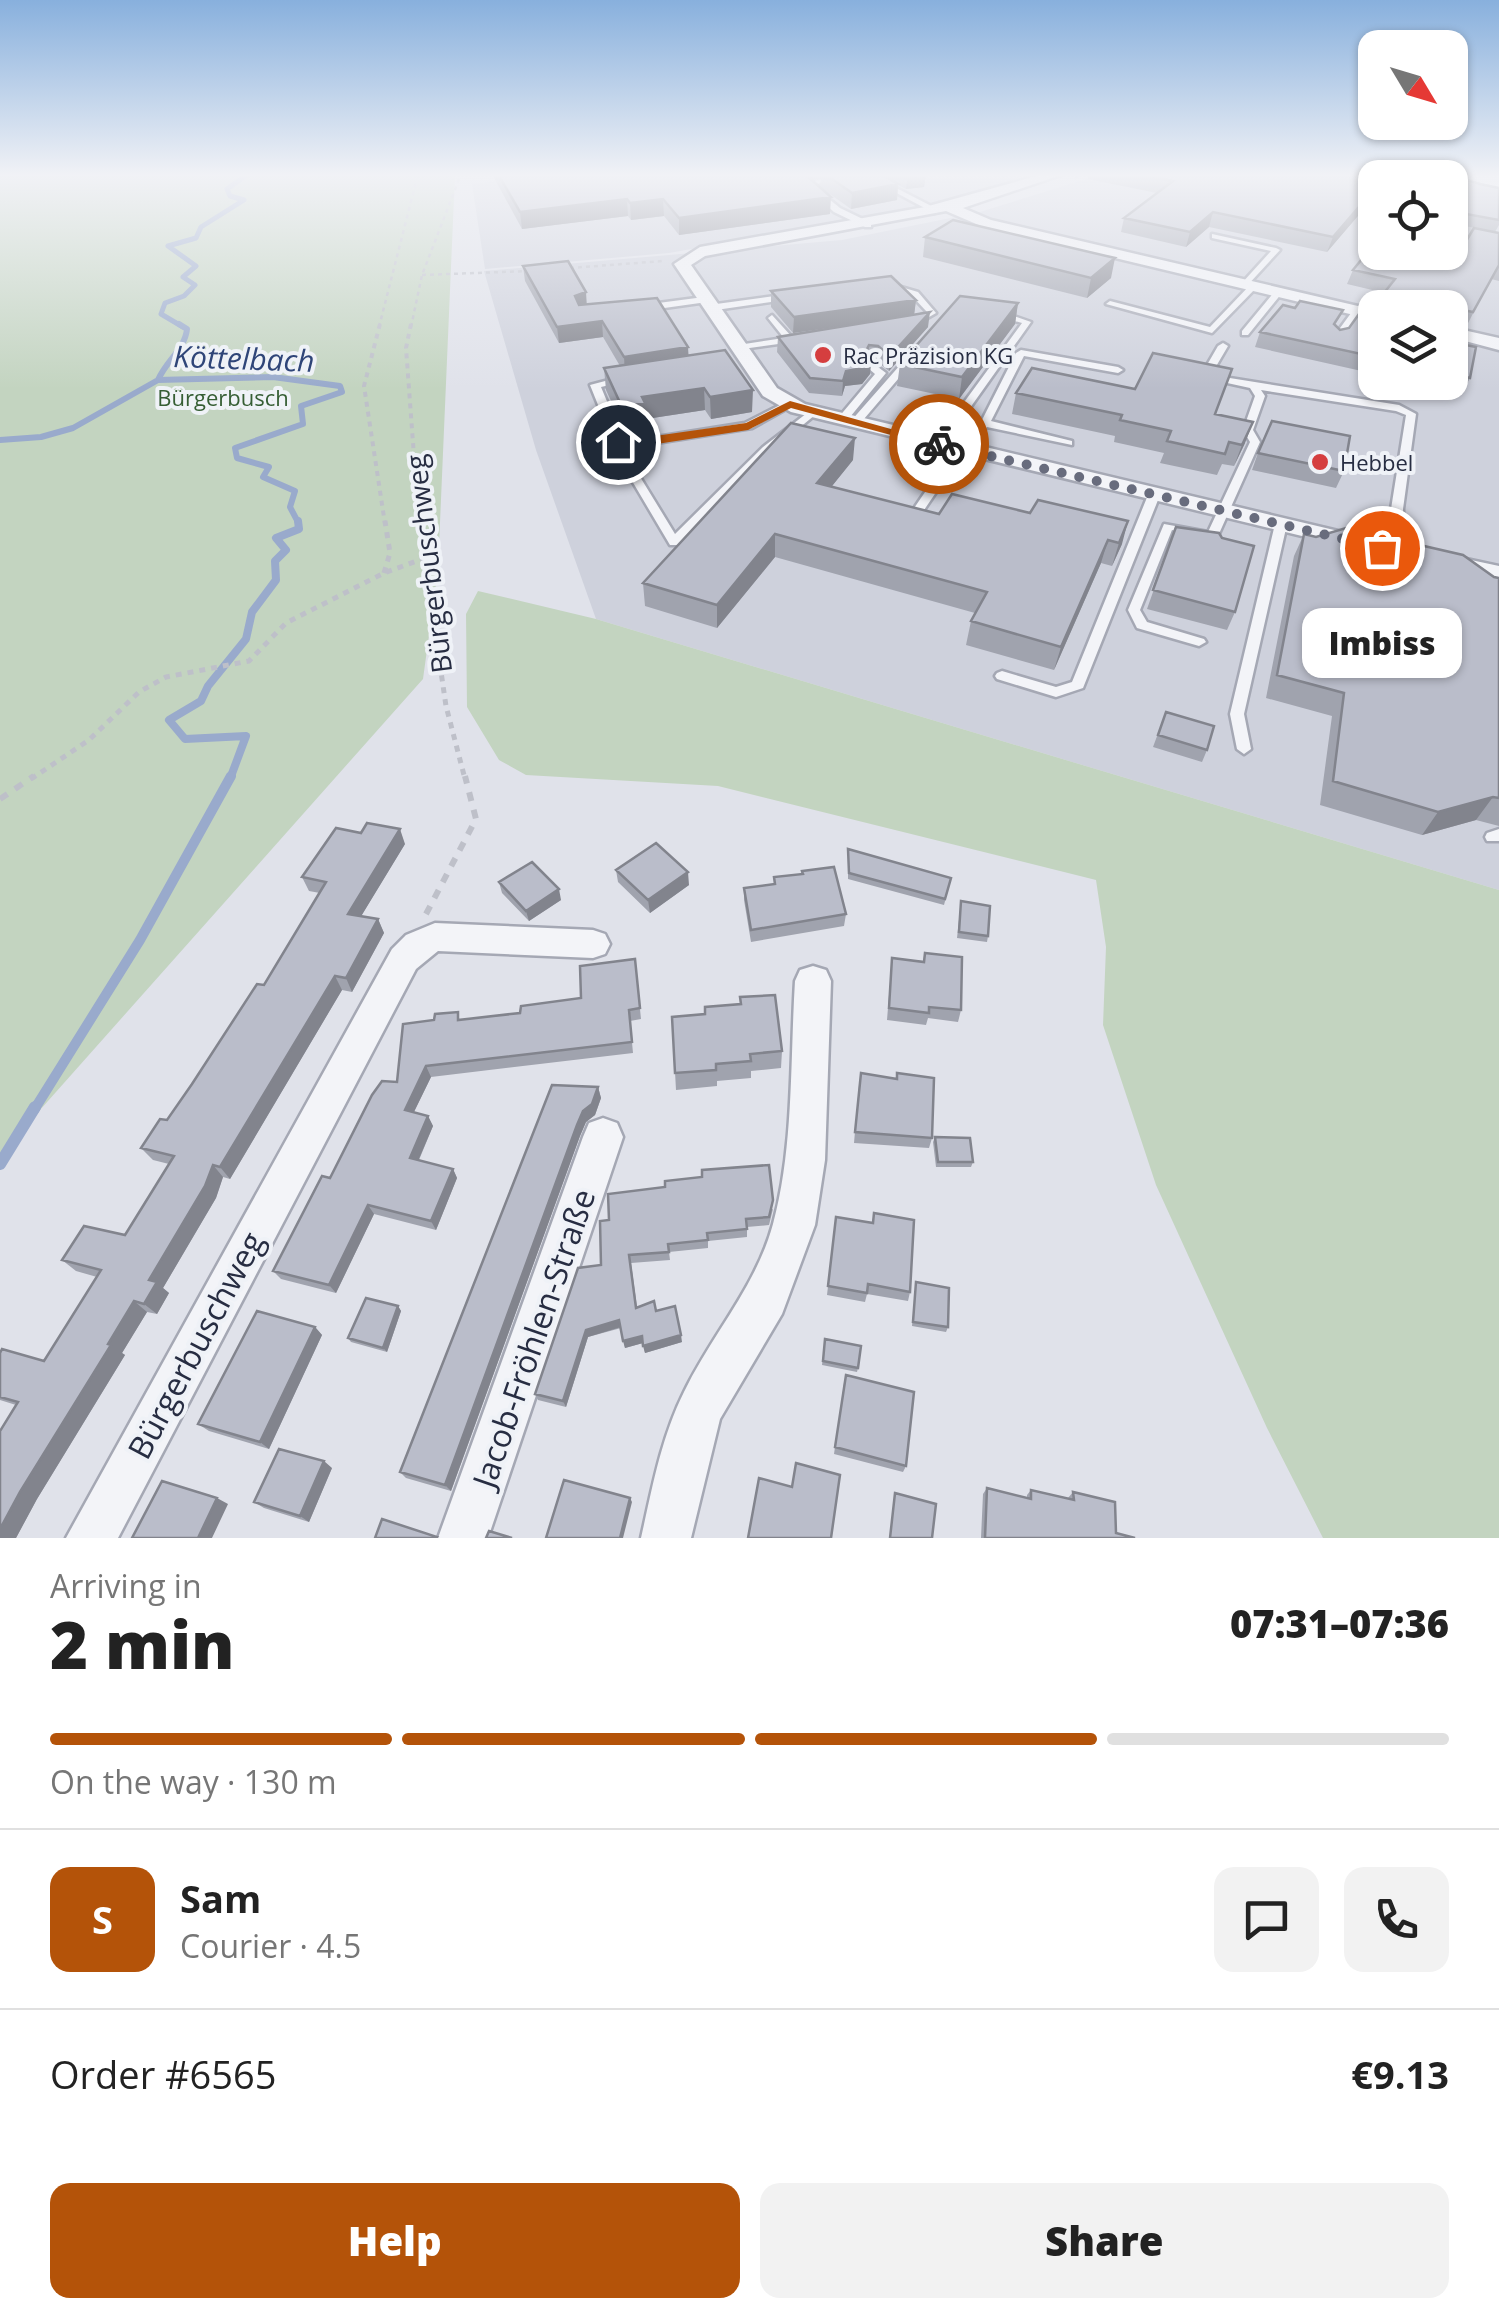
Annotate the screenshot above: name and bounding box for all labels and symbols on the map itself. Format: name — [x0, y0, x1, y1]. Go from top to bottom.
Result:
north arrow — [1358, 30, 1468, 140]
water label: Köttelbach — [173, 335, 315, 381]
place label: Rac Präzision KG — [843, 340, 1013, 370]
marker: Rac Präzision KG — [812, 344, 834, 366]
park label: Bürgerbusch — [157, 382, 289, 412]
courier — [889, 394, 989, 494]
pin — [576, 400, 661, 485]
place label: Hebbel — [1340, 447, 1413, 477]
marker: Hebbel — [1309, 451, 1331, 473]
street label: Bürgerbuschweg — [396, 453, 460, 675]
pin — [1340, 506, 1425, 591]
callout: Imbiss — [1302, 608, 1462, 678]
street label: Jacob-Fröhlen-Straße — [461, 1183, 604, 1496]
street label: Bürgerbuschweg — [117, 1224, 273, 1466]

